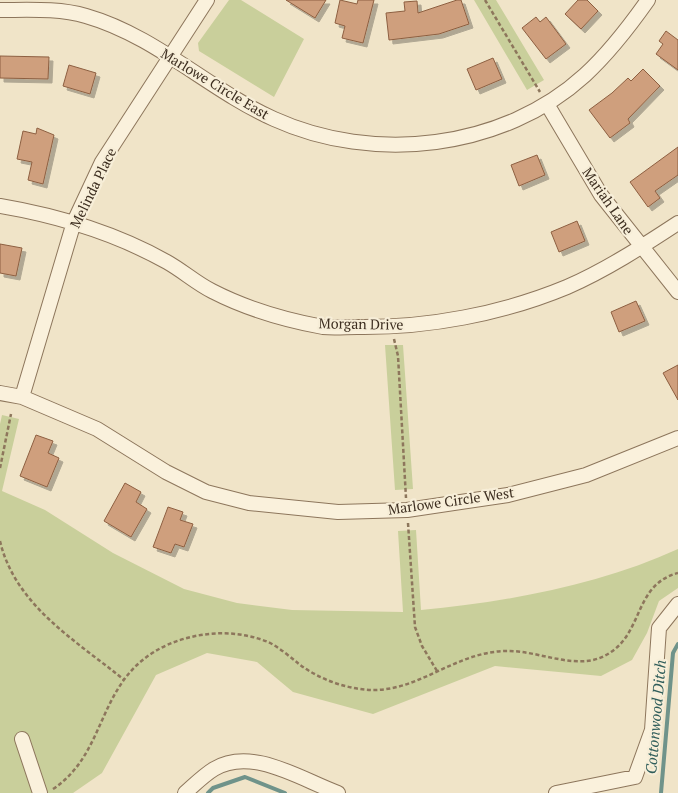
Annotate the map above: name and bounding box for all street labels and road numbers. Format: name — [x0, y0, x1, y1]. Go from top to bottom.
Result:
street label: Marlowe Circle East — [158, 44, 274, 124]
street label: Melinda Place — [65, 144, 120, 231]
street label: Mariah Lane — [578, 163, 638, 238]
street label: Morgan Drive — [318, 313, 404, 334]
street label: Marlowe Circle West — [387, 482, 516, 519]

